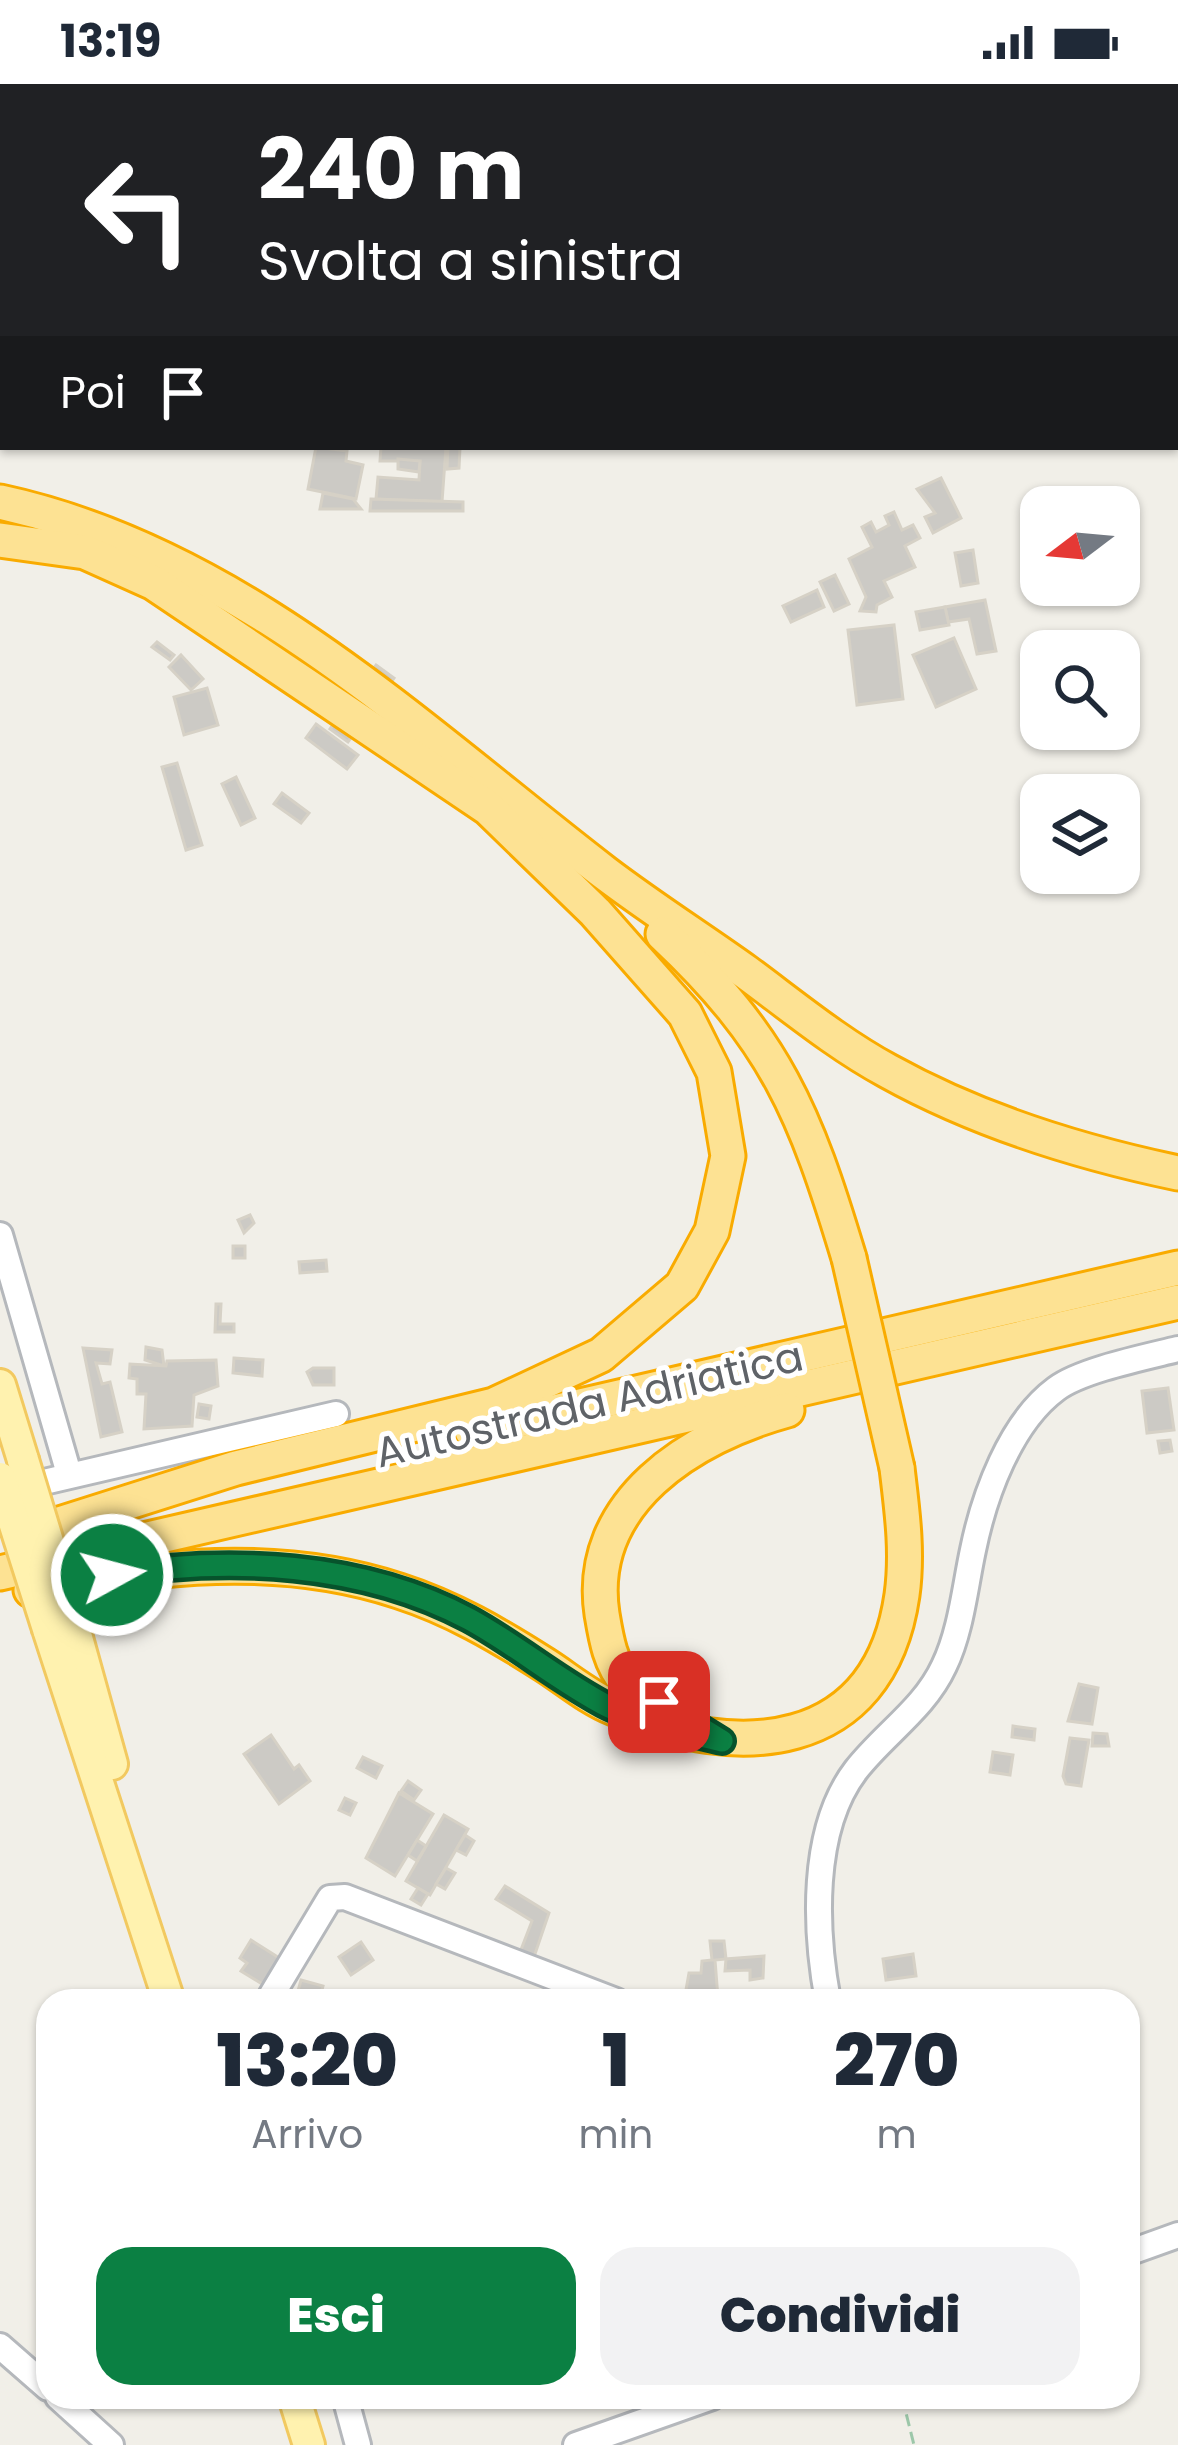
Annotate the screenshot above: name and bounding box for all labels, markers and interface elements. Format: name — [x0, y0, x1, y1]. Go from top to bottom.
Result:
text: 13:19 — [60, 10, 162, 73]
text: 240 m — [258, 111, 524, 228]
icon: left — [60, 132, 216, 288]
text: Svolta a sinistra — [258, 223, 683, 299]
icon: arrive — [150, 360, 216, 426]
text: Poi — [60, 361, 126, 424]
north arrow — [1020, 486, 1140, 606]
map controls — [1020, 486, 1140, 894]
button: search — [1020, 630, 1140, 750]
button: layers — [1020, 774, 1140, 894]
street label: Autostrada Adriatica — [369, 1327, 809, 1482]
position arrow — [49, 1512, 175, 1638]
pin — [608, 1651, 710, 1753]
icon: arrive — [626, 1669, 692, 1735]
text: 13:20 — [216, 2010, 398, 2111]
text: 1 — [602, 2010, 630, 2111]
text: 270 — [834, 2010, 960, 2111]
text: Arrivo — [251, 2107, 363, 2162]
text: min — [579, 2107, 653, 2162]
text: m — [877, 2107, 917, 2162]
button: Esci — [96, 2247, 576, 2385]
button: Condividi — [600, 2247, 1080, 2385]

